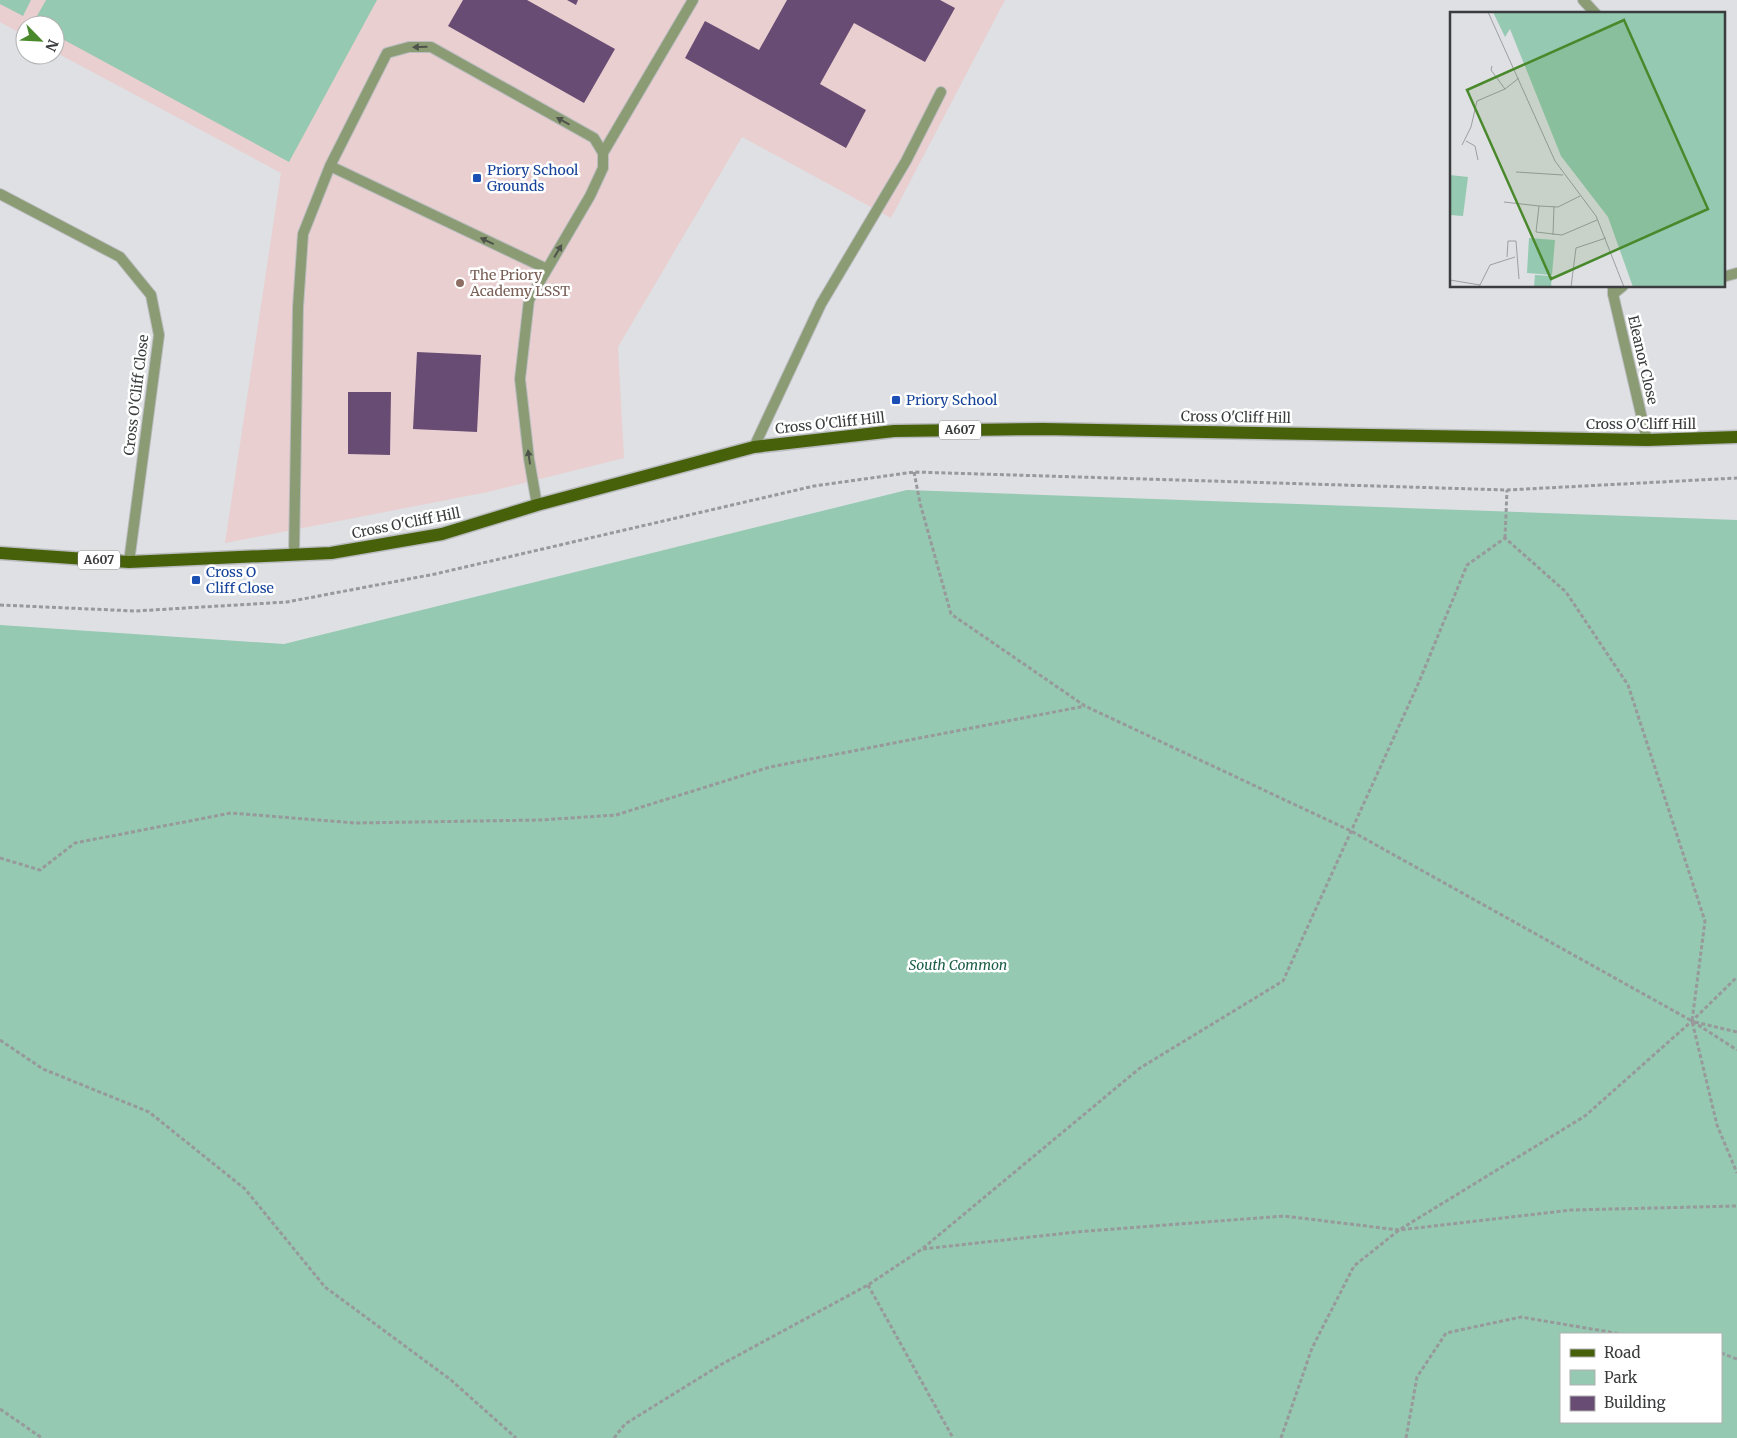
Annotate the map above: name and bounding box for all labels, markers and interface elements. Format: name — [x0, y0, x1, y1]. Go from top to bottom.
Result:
inset map — [1450, 12, 1724, 288]
north arrow — [15, 15, 65, 65]
text: N — [41, 37, 62, 54]
one-way arrow — [412, 43, 428, 51]
one-way arrow — [556, 116, 570, 125]
place label: Priory School Grounds — [487, 161, 579, 195]
marker: Priory School Grounds — [471, 172, 483, 184]
one-way arrow — [480, 237, 494, 245]
one-way arrow — [553, 244, 562, 258]
place label: The Priory Academy LSST — [469, 266, 570, 300]
marker: The Priory Academy LSST — [454, 277, 466, 289]
street label: Eleanor Close — [1624, 314, 1662, 406]
street label: Cross O'Cliff Close — [120, 334, 152, 456]
place label: Priory School — [906, 391, 998, 409]
marker: Priory School — [890, 394, 902, 406]
street label: Cross O'Cliff Hill — [1181, 407, 1292, 427]
street label: Cross O'Cliff Hill — [774, 408, 886, 438]
street label: Cross O'Cliff Hill — [1586, 415, 1697, 433]
road number: A607 — [939, 420, 981, 440]
one-way arrow — [525, 449, 533, 465]
street label: Cross O'Cliff Hill — [350, 504, 462, 542]
road number: A607 — [78, 550, 120, 570]
place label: Cross O Cliff Close — [206, 563, 274, 597]
marker: Cross O Cliff Close — [190, 574, 202, 586]
park label: South Common — [909, 956, 1007, 974]
legend — [1560, 1333, 1722, 1423]
text: Road — [1604, 1343, 1640, 1362]
text: Park — [1604, 1368, 1638, 1387]
text: Building — [1604, 1393, 1666, 1412]

